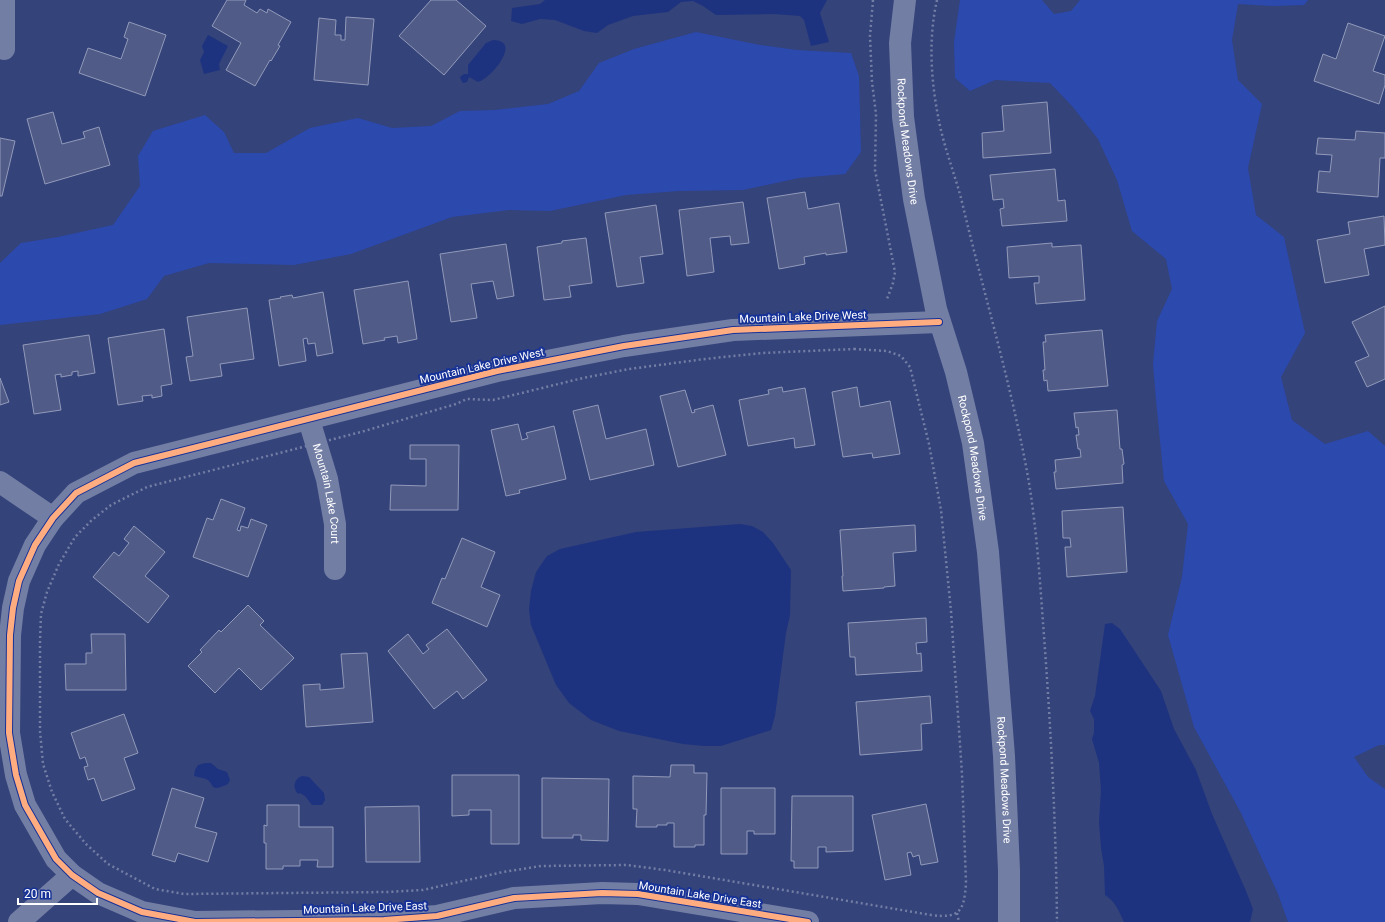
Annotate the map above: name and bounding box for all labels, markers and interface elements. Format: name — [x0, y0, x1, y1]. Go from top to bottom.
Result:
street label: Rockpond Meadows Drive — [895, 78, 921, 206]
street label: Mountain Lake Drive West — [739, 308, 867, 326]
street label: Mountain Lake Drive West — [419, 345, 546, 387]
street label: Rockpond Meadows Drive — [955, 394, 990, 522]
street label: Mountain Lake Court — [310, 442, 342, 544]
street label: Rockpond Meadows Drive — [994, 716, 1014, 844]
street label: Mountain Lake Drive East — [638, 879, 763, 911]
scale bar — [18, 880, 97, 906]
text: 20 m — [24, 887, 51, 901]
street label: Mountain Lake Drive East — [303, 899, 428, 917]

